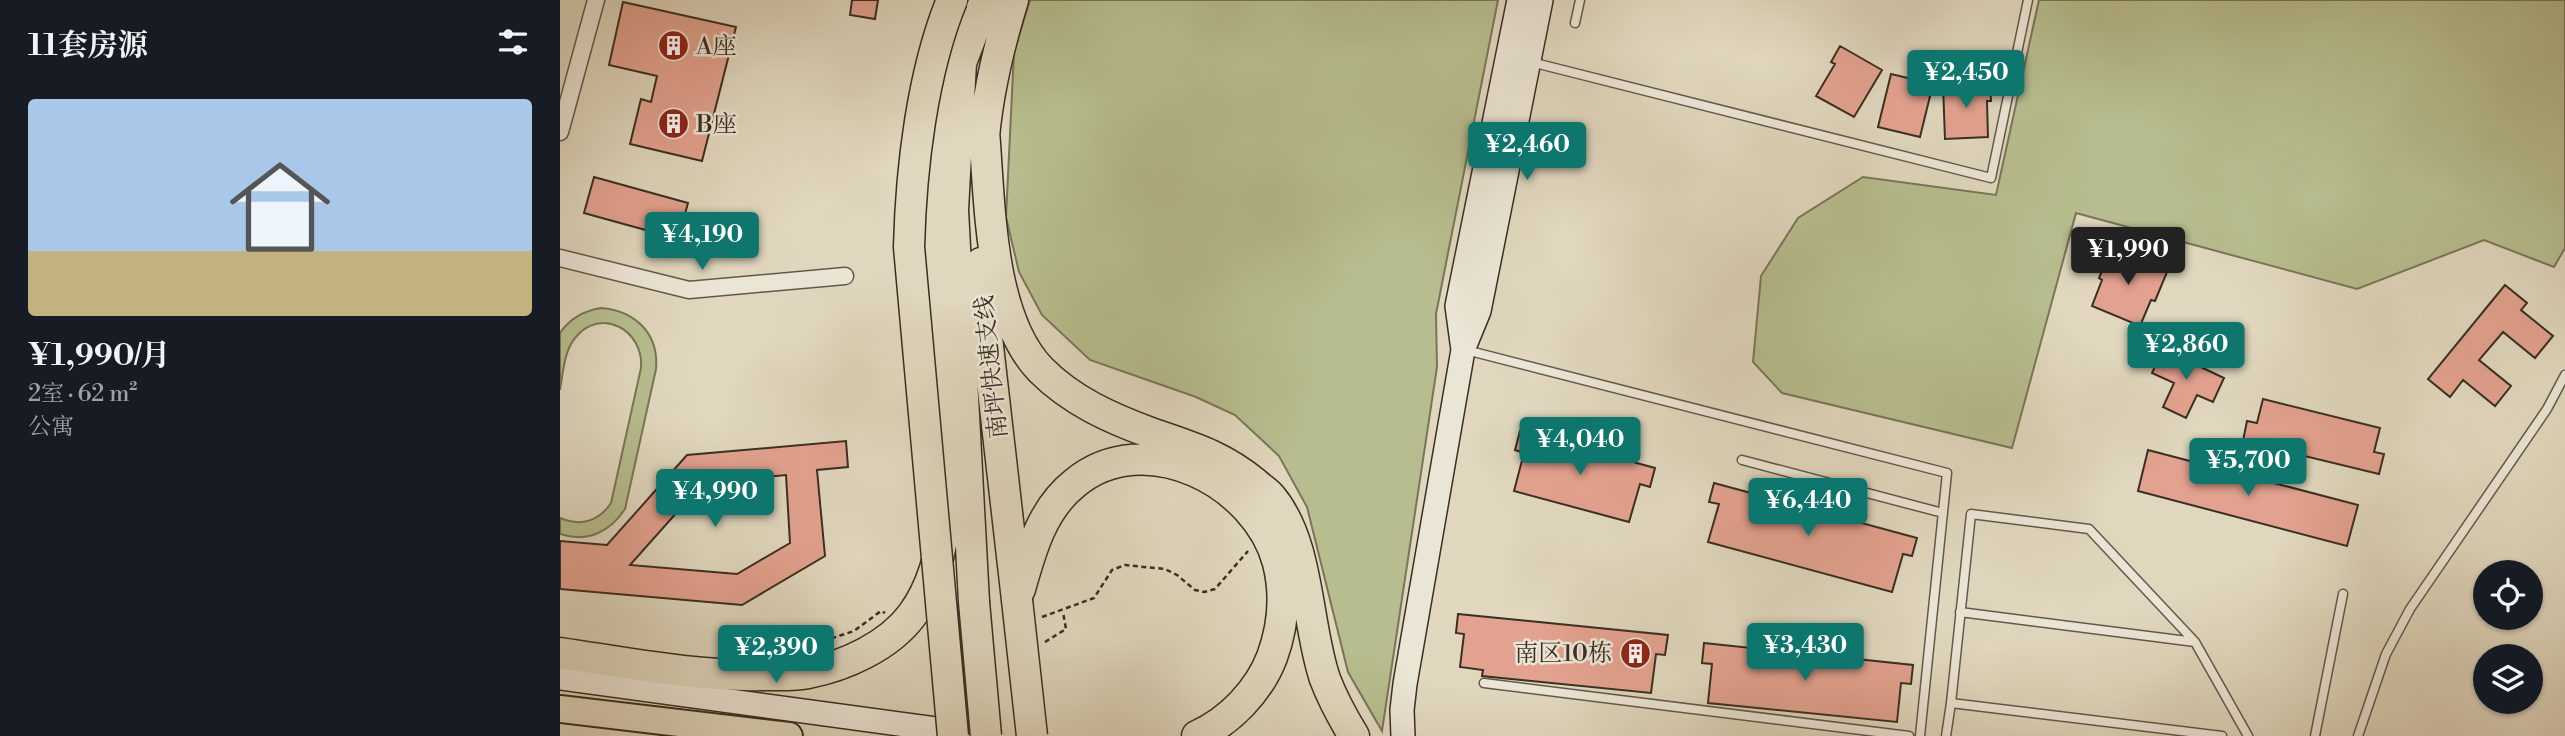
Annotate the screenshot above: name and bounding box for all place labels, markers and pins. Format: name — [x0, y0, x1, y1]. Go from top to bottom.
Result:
building icon: A座 — [656, 29, 690, 63]
place label: A座 — [695, 32, 736, 62]
pin: ¥2,450 — [1909, 50, 2023, 110]
building icon: B座 — [656, 107, 690, 141]
place label: B座 — [695, 110, 737, 140]
pin: ¥2,460 — [1470, 122, 1584, 182]
pin: ¥4,190 — [645, 212, 759, 272]
pin: ¥1,990 — [2071, 228, 2185, 287]
pin: ¥2,860 — [2129, 322, 2243, 382]
pin: ¥4,040 — [1523, 418, 1637, 477]
pin: ¥5,700 — [2191, 438, 2305, 498]
pin: ¥4,990 — [658, 470, 772, 529]
pin: ¥6,440 — [1751, 478, 1865, 538]
pin: ¥3,430 — [1748, 624, 1862, 683]
pin: ¥2,390 — [719, 626, 833, 685]
building icon: 南区10栋 — [1618, 636, 1652, 670]
place label: 南区10栋 — [1515, 639, 1612, 669]

